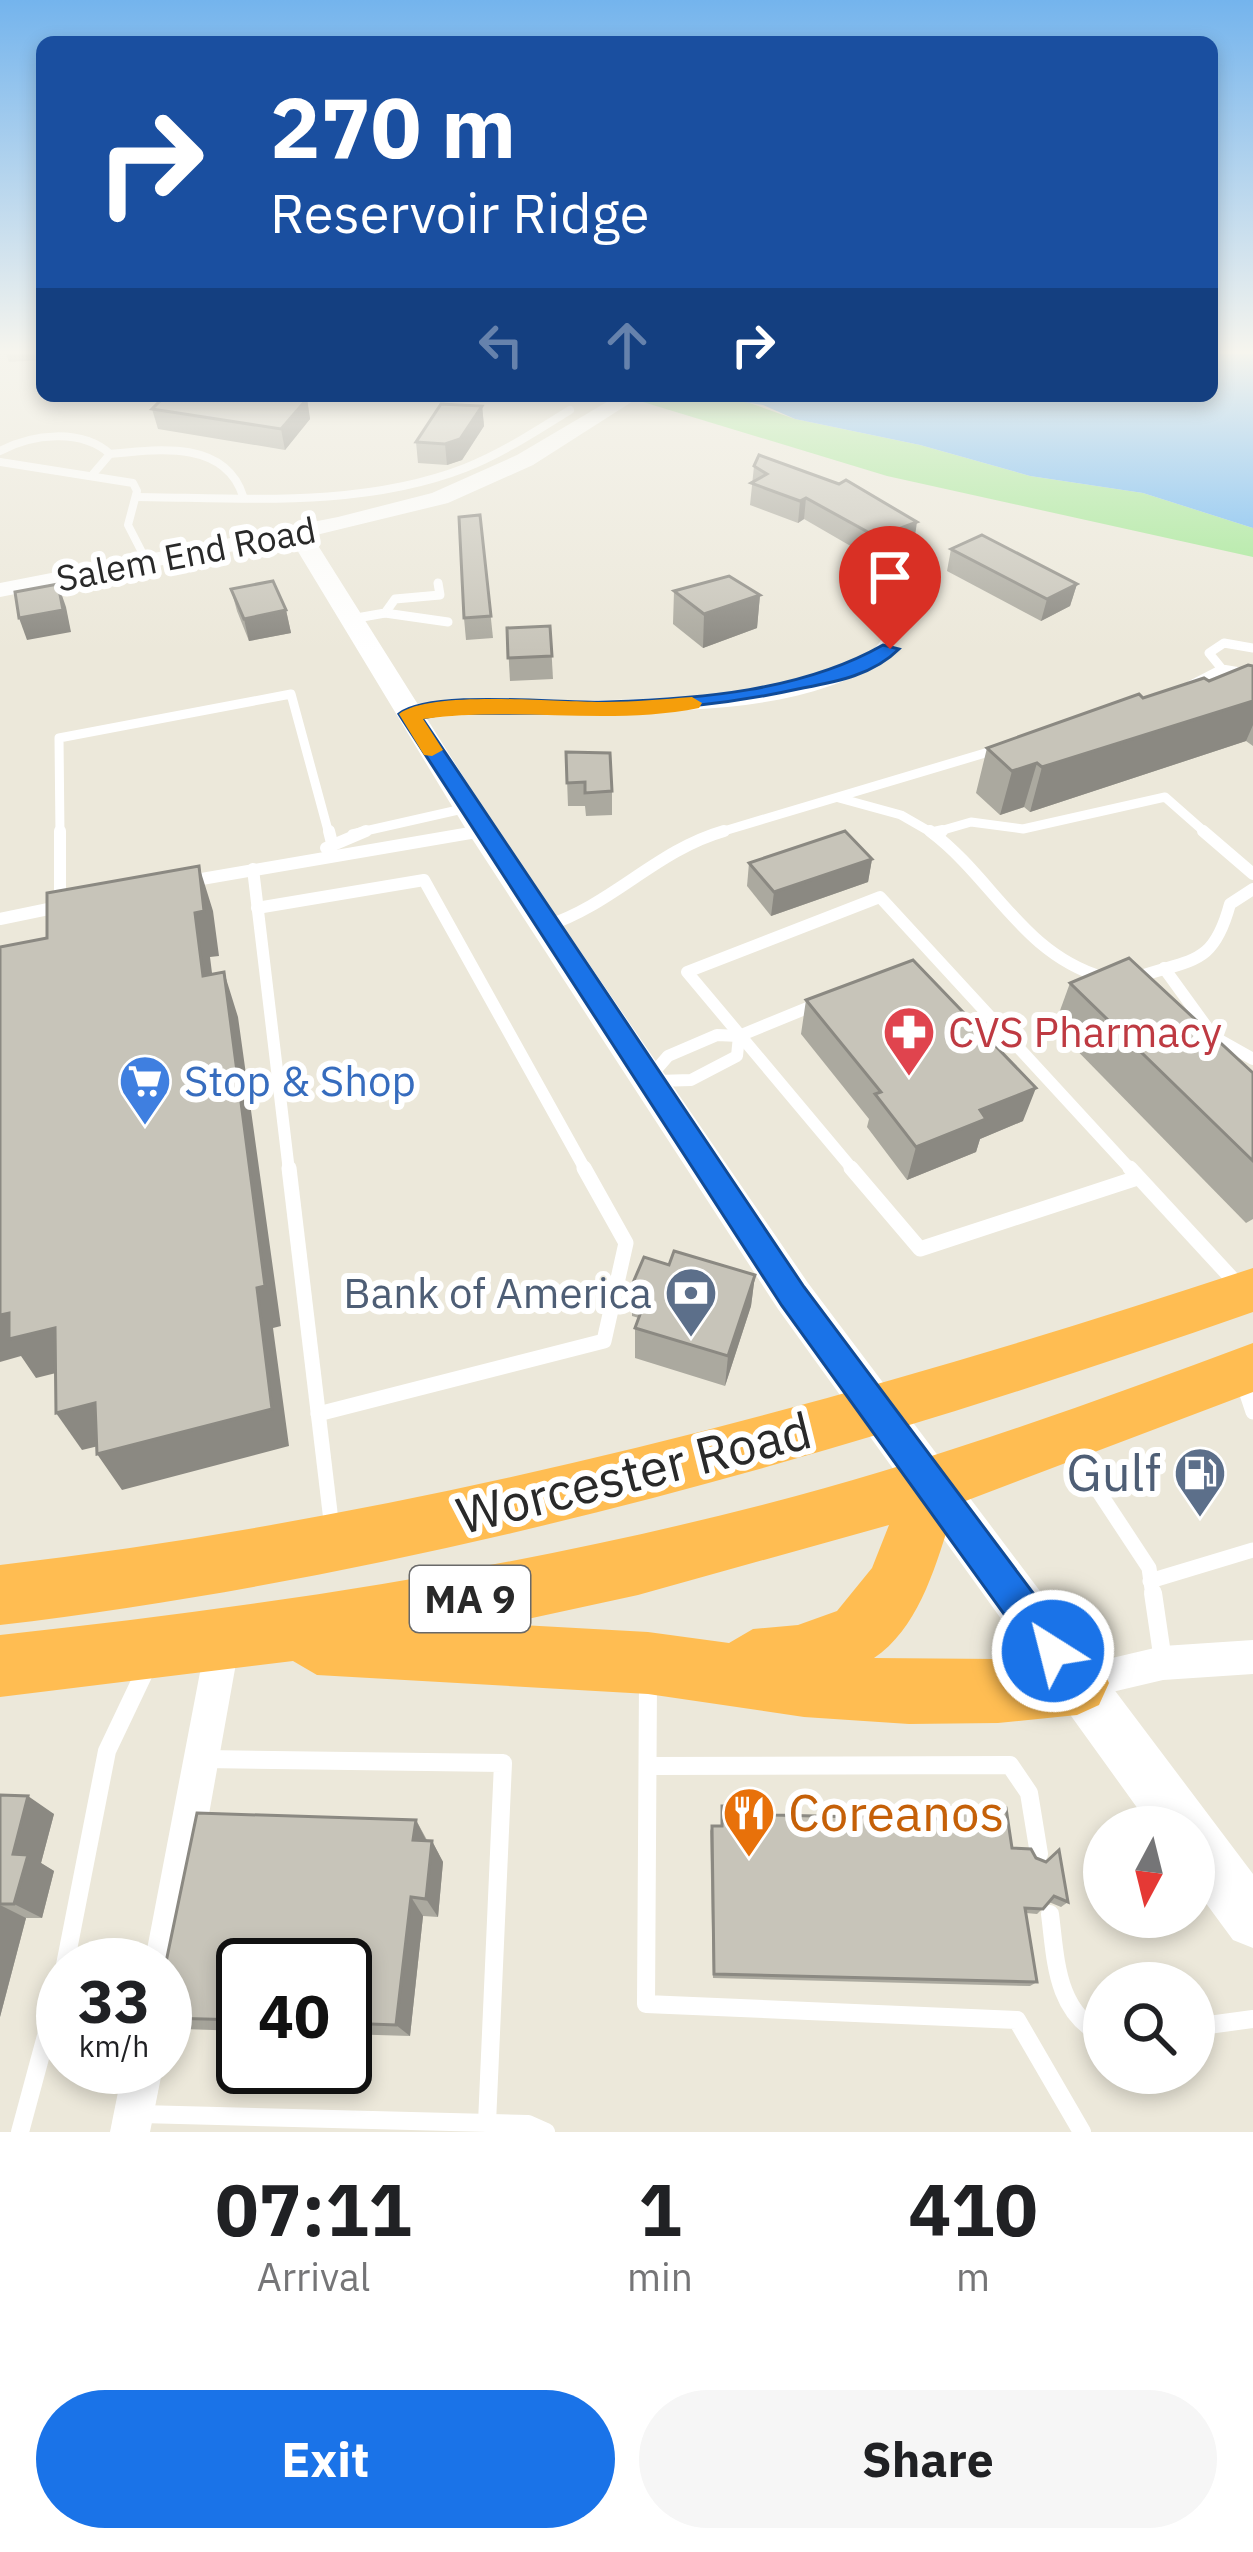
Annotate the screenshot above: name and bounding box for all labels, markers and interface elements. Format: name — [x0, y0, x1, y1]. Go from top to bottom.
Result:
text: 270 m — [270, 72, 516, 181]
icon: right — [72, 84, 228, 240]
text: Reservoir Ridge — [270, 178, 649, 248]
icon: left — [468, 312, 534, 378]
icon: ahead — [594, 312, 660, 378]
icon: right — [720, 312, 786, 378]
street label: Salem End Road — [52, 505, 320, 602]
pin — [839, 526, 941, 649]
icon: arrive — [857, 544, 923, 610]
pharmacy icon: CVS Pharmacy — [881, 1004, 937, 1078]
place label: CVS Pharmacy — [948, 1004, 1222, 1059]
supermarket icon: Stop & Shop — [117, 1053, 173, 1127]
place label: Stop & Shop — [184, 1053, 416, 1108]
place label: Bank of America — [343, 1265, 652, 1320]
bank icon: Bank of America — [663, 1265, 719, 1339]
street label: Worcester Road — [450, 1396, 818, 1548]
place label: Gulf — [1066, 1439, 1161, 1505]
fuel station icon: Gulf — [1172, 1445, 1228, 1519]
road number: MA 9 — [410, 1566, 530, 1632]
position arrow — [990, 1588, 1116, 1714]
place label: Coreanos — [788, 1779, 1004, 1845]
restaurant icon: Coreanos — [721, 1785, 777, 1859]
north arrow — [1083, 1806, 1215, 1938]
map controls — [1083, 1806, 1215, 2094]
speed limit sign: 40 — [216, 1938, 372, 2094]
text: 33 — [78, 1961, 150, 2040]
button: search — [1083, 1962, 1215, 2094]
text: km/h — [79, 2026, 149, 2065]
text: 07:11 — [215, 2162, 412, 2256]
text: 1 — [638, 2162, 682, 2256]
text: 410 — [908, 2162, 1038, 2256]
text: Arrival — [257, 2251, 370, 2302]
text: min — [627, 2251, 693, 2302]
text: m — [956, 2251, 990, 2302]
button: Exit — [36, 2390, 615, 2528]
button: Share — [639, 2390, 1217, 2528]

